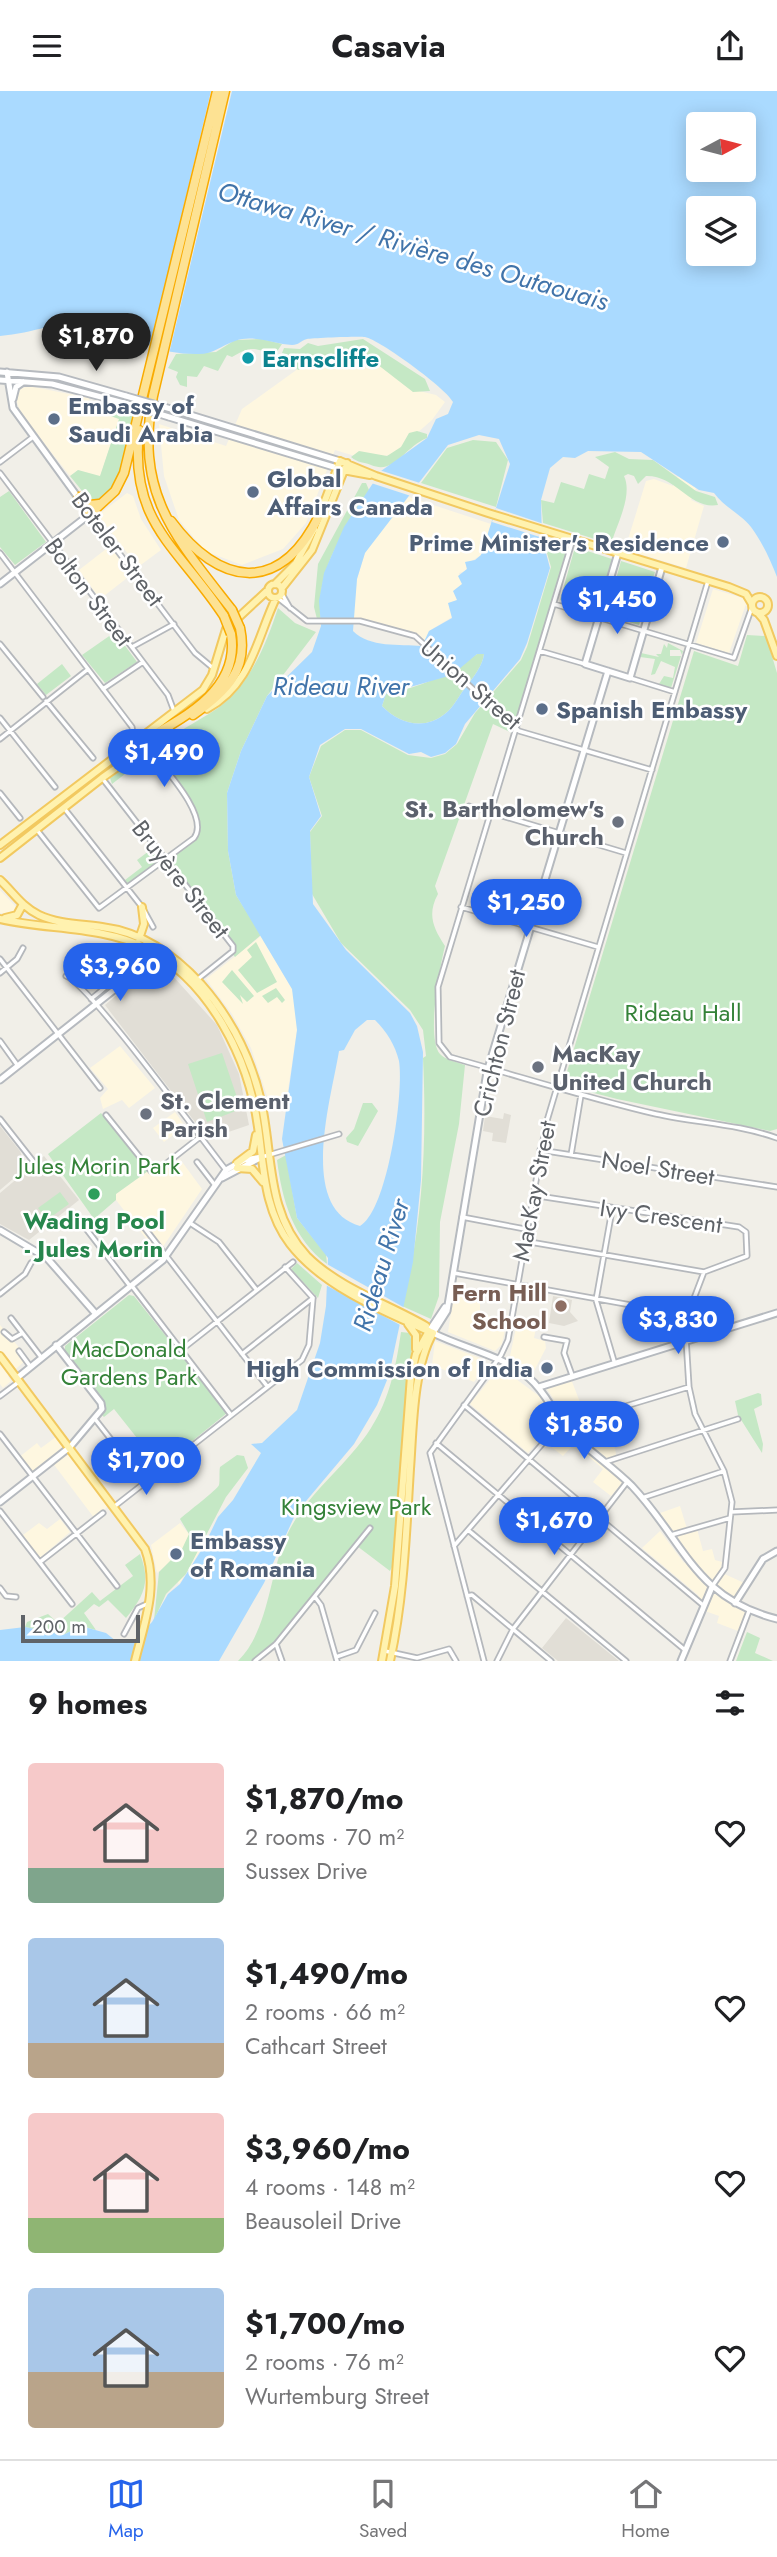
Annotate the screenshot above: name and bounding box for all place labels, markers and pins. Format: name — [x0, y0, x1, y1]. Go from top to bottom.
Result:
pin: $1,870 — [39, 313, 153, 373]
place label: Earnscliffe — [262, 341, 379, 376]
marker: Earnscliffe — [240, 350, 256, 366]
place label: Embassy of Saudi Arabia — [68, 388, 213, 451]
marker: Embassy of Saudi Arabia — [46, 411, 62, 427]
place label: Global Affairs Canada — [266, 461, 433, 524]
marker: Global Affairs Canada — [245, 484, 261, 500]
place label: Prime Minister's Residence — [409, 525, 709, 560]
marker: Prime Minister's Residence — [715, 534, 731, 550]
pin: $1,450 — [560, 577, 674, 636]
place label: Spanish Embassy — [556, 692, 748, 727]
marker: Spanish Embassy — [534, 701, 550, 717]
pin: $1,490 — [107, 729, 221, 789]
place label: St. Bartholomew's Church — [404, 791, 604, 854]
marker: St. Bartholomew's Church — [610, 814, 626, 830]
pin: $1,250 — [469, 879, 583, 939]
pin: $3,960 — [63, 943, 177, 1003]
place label: MacKay United Church — [552, 1036, 712, 1099]
marker: MacKay United Church — [530, 1059, 546, 1075]
place label: St. Clement Parish — [160, 1083, 290, 1146]
marker: St. Clement Parish — [138, 1106, 154, 1122]
marker: Wading Pool - Jules Morin — [86, 1186, 102, 1202]
place label: Wading Pool - Jules Morin — [23, 1203, 165, 1266]
place label: Fern Hill School — [451, 1275, 547, 1338]
pin: $3,830 — [621, 1297, 735, 1356]
marker: Fern Hill School — [553, 1298, 569, 1314]
place label: High Commission of India — [246, 1351, 533, 1386]
marker: High Commission of India — [539, 1360, 555, 1376]
pin: $1,850 — [527, 1401, 641, 1461]
pin: $1,700 — [89, 1437, 203, 1497]
pin: $1,670 — [497, 1497, 611, 1557]
place label: Embassy of Romania — [190, 1523, 315, 1586]
marker: Embassy of Romania — [168, 1546, 184, 1562]

